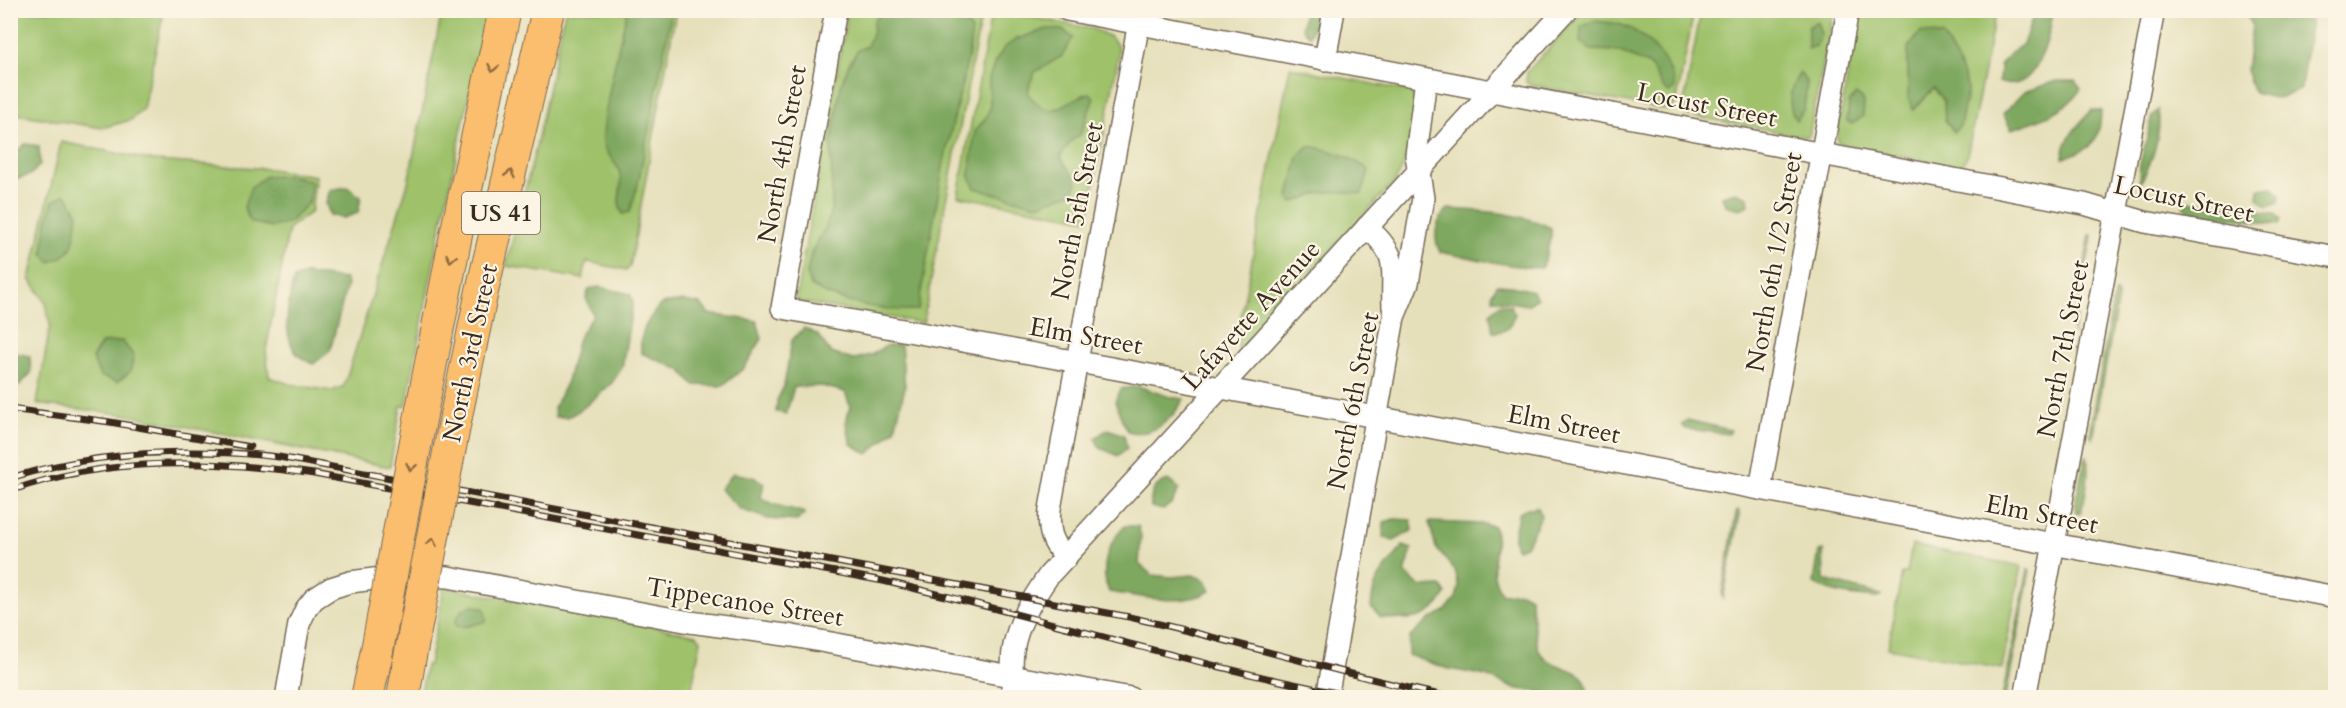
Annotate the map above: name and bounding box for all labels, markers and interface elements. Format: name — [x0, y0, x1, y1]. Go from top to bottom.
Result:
street label: North 4th Street — [749, 62, 815, 246]
one-way arrow — [487, 63, 500, 73]
street label: Locust Street — [1634, 74, 1780, 136]
street label: North 5th Street — [1043, 119, 1111, 303]
street label: North 6th 1/2 Street — [1737, 149, 1811, 375]
street label: Locust Street — [2111, 167, 2257, 231]
one-way arrow — [502, 170, 515, 180]
road number: US 41 — [462, 192, 540, 234]
street label: Lafayette Avenue — [1174, 232, 1328, 398]
one-way arrow — [446, 253, 459, 263]
street label: North 7th Street — [2029, 257, 2097, 441]
street label: North 3rd Street — [434, 261, 506, 445]
street label: Elm Street — [1027, 309, 1145, 363]
street label: North 6th Street — [1319, 309, 1387, 493]
street label: Elm Street — [1505, 396, 1623, 452]
one-way arrow — [405, 461, 418, 471]
street label: Elm Street — [1983, 486, 2101, 542]
one-way arrow — [425, 538, 438, 548]
street label: Tippecanoe Street — [644, 569, 846, 635]

